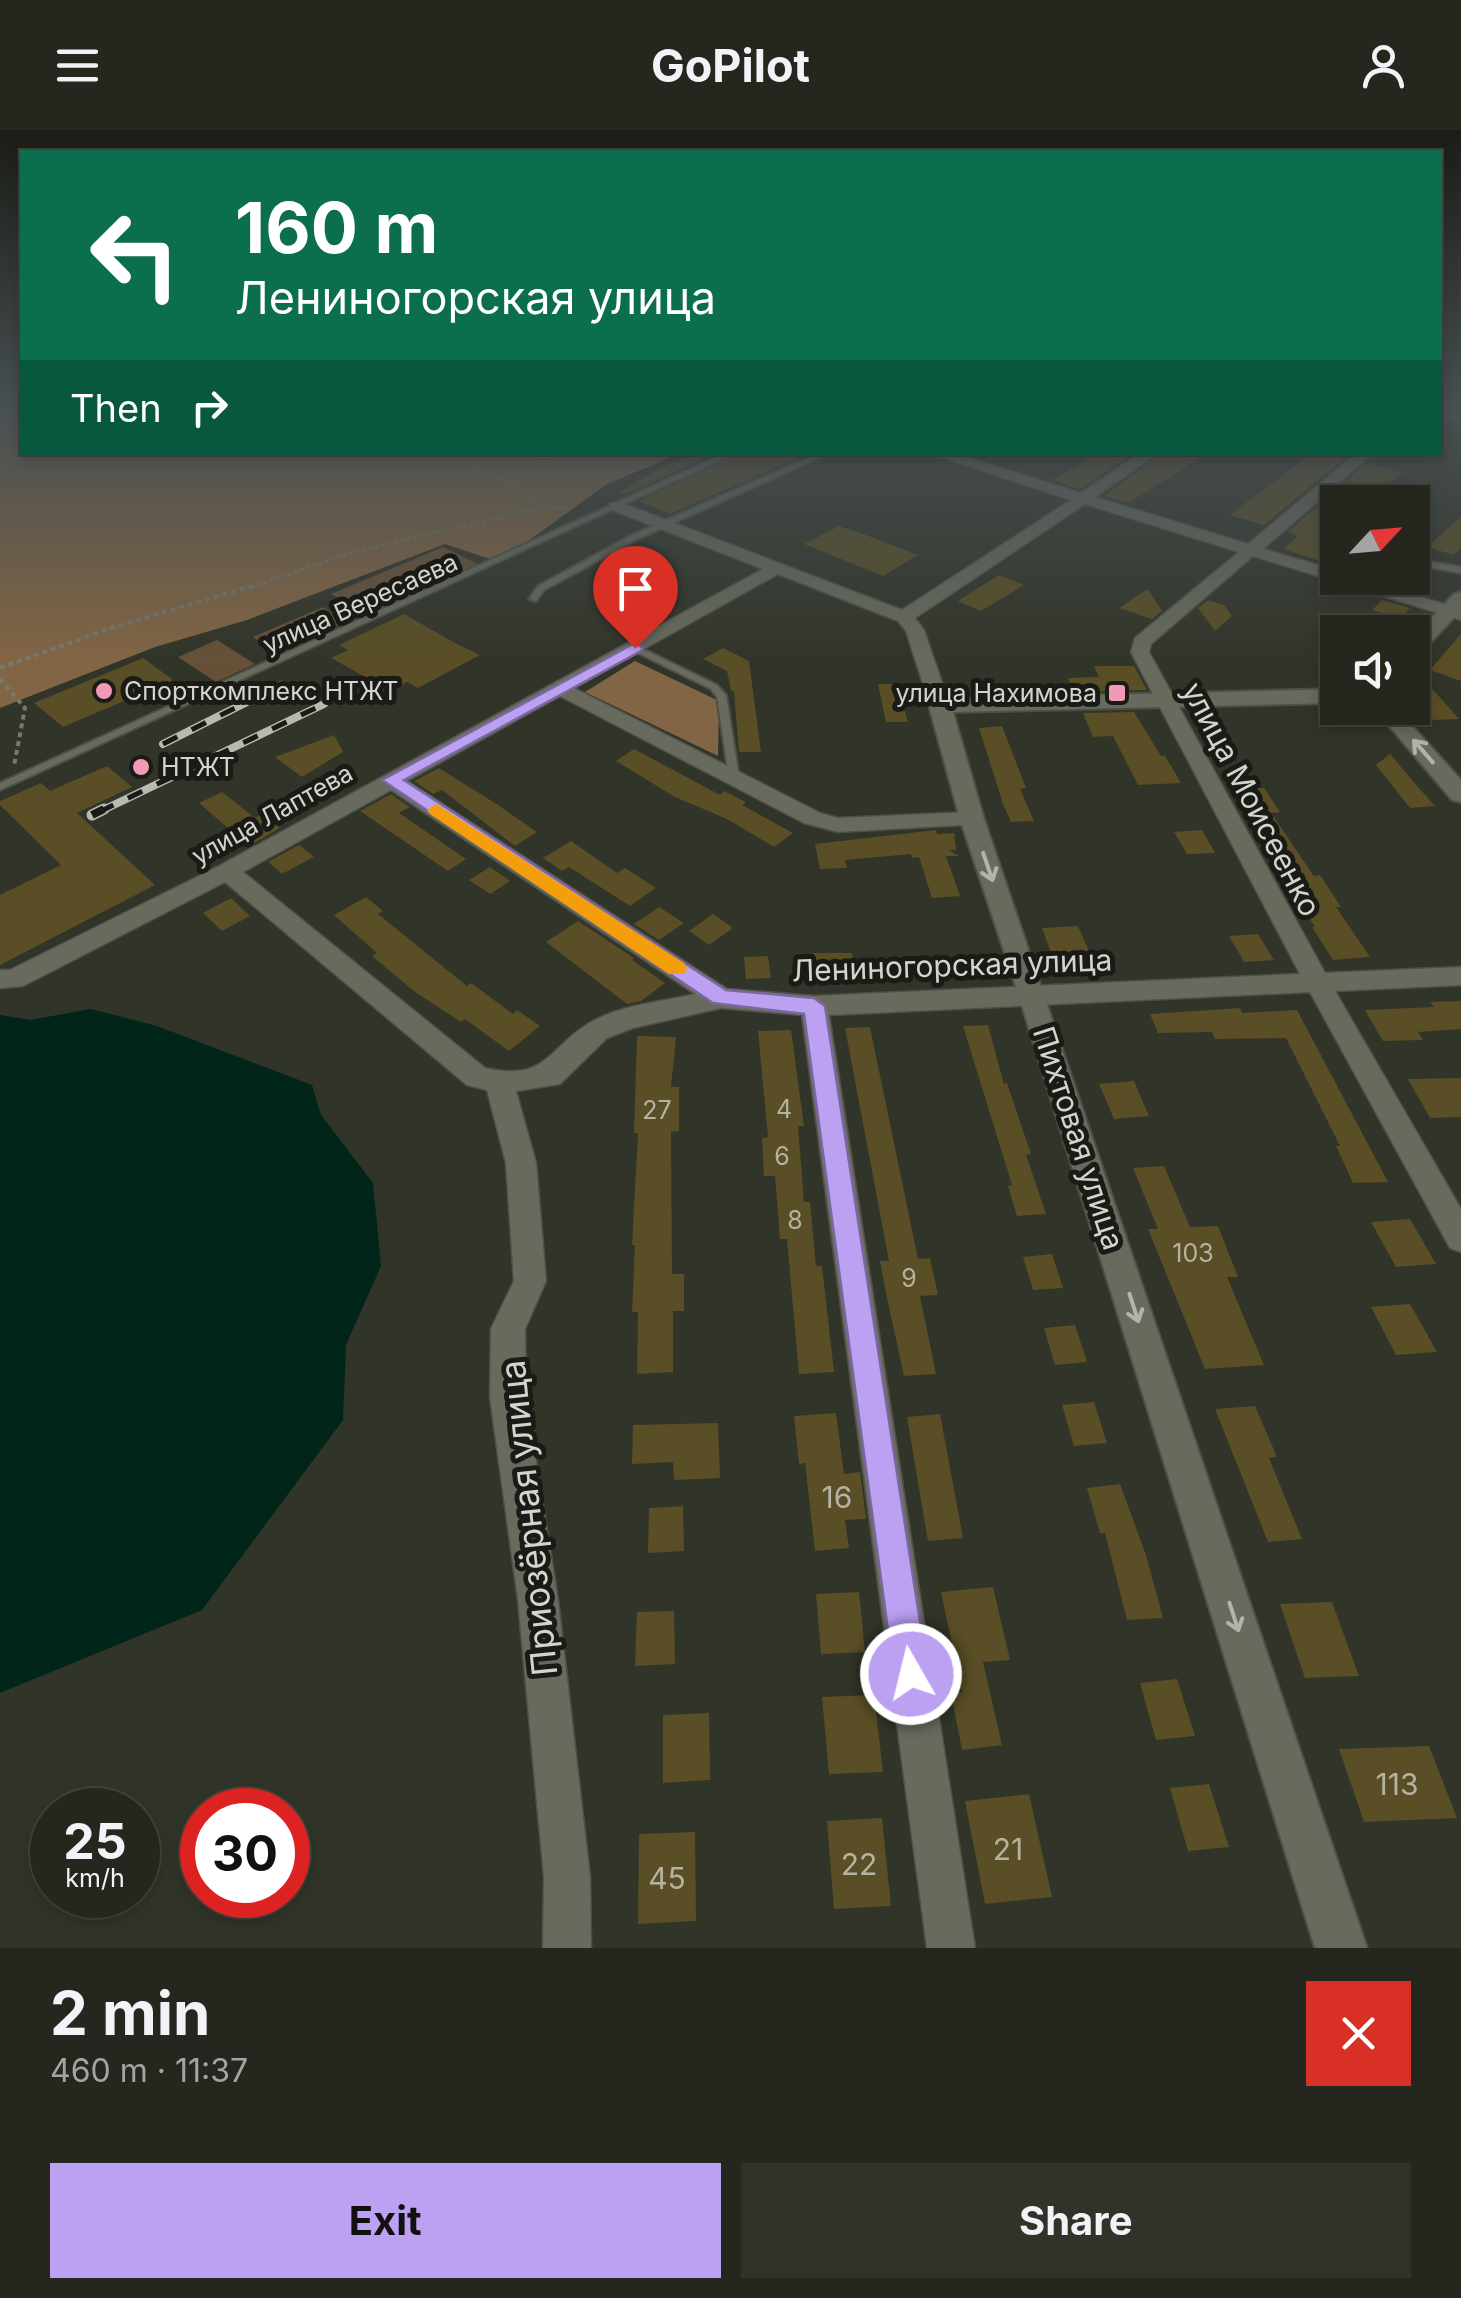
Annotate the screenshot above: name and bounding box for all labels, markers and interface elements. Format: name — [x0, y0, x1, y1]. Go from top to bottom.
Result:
icon: menu — [50, 38, 105, 93]
text: GoPilot — [651, 38, 810, 93]
icon: person — [1356, 38, 1411, 93]
text: 160 m — [235, 185, 438, 270]
icon: left — [70, 190, 200, 320]
text: Лениногорская улица — [235, 270, 716, 325]
icon: right — [182, 380, 237, 435]
text: Then — [70, 385, 162, 431]
north arrow — [1320, 485, 1430, 595]
map controls — [1320, 485, 1430, 725]
pin — [593, 546, 678, 649]
street label: улица Вересаева — [258, 547, 462, 659]
icon: arrive — [608, 561, 663, 616]
button: sound — [1320, 615, 1430, 725]
place label: Спорткомплекс НТЖТ — [124, 676, 398, 706]
street label: улица Моисеенко — [1175, 676, 1329, 922]
place label: улица Нахимова — [895, 678, 1097, 708]
marker: Спорткомплекс НТЖТ — [93, 680, 115, 702]
marker: улица Нахимова — [1106, 682, 1128, 704]
one-way arrow — [1411, 739, 1434, 764]
place label: НТЖТ — [161, 752, 235, 782]
marker: НТЖТ — [130, 756, 152, 778]
street label: улица Лаптева — [186, 757, 358, 871]
one-way arrow — [980, 850, 998, 881]
street label: Лениногорская улица — [791, 941, 1113, 989]
street label: Пихтовая улица — [1026, 1022, 1132, 1254]
house number: 4 — [776, 1094, 792, 1124]
house number: 27 — [642, 1095, 672, 1125]
house number: 6 — [774, 1141, 790, 1171]
house number: 8 — [787, 1205, 803, 1235]
house number: 103 — [1172, 1238, 1214, 1268]
house number: 9 — [901, 1263, 917, 1293]
one-way arrow — [1126, 1292, 1144, 1323]
street label: Приозёрная улица — [491, 1358, 565, 1678]
house number: 16 — [822, 1479, 852, 1515]
one-way arrow — [1226, 1601, 1244, 1633]
position arrow — [859, 1622, 963, 1726]
house number: 113 — [1376, 1766, 1418, 1802]
speed limit sign: 30 — [180, 1788, 310, 1918]
text: 25 — [63, 1811, 127, 1871]
house number: 21 — [993, 1831, 1023, 1867]
house number: 22 — [841, 1846, 877, 1882]
house number: 45 — [648, 1860, 686, 1896]
text: km/h — [65, 1863, 125, 1893]
text: 2 min — [50, 1977, 210, 2049]
button: close — [1306, 1981, 1411, 2086]
text: 460 m · 11:37 — [50, 2051, 248, 2090]
button: Exit — [50, 2163, 721, 2278]
button: Share — [741, 2163, 1411, 2278]

